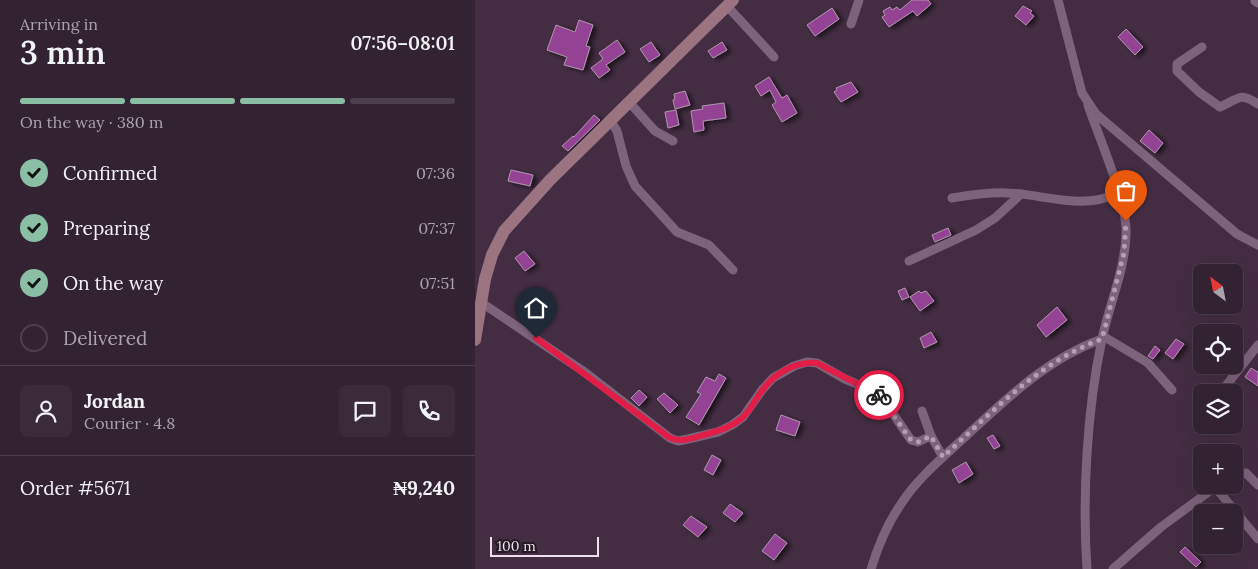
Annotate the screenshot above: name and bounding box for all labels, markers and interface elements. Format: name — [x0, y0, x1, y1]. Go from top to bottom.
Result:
text: Arriving in — [20, 14, 98, 34]
text: 07:56–08:01 — [350, 31, 455, 55]
text: 3 min — [20, 32, 106, 73]
text: On the way · 380 m — [20, 112, 163, 132]
icon: check — [20, 159, 48, 187]
text: Confirmed — [63, 161, 158, 185]
text: 07:36 — [416, 163, 455, 183]
pin — [1105, 170, 1147, 221]
icon: bag — [1112, 177, 1140, 205]
icon: check — [20, 214, 48, 242]
text: Preparing — [63, 216, 150, 240]
text: 07:37 — [418, 218, 455, 238]
north arrow — [1193, 264, 1243, 314]
map controls — [1193, 264, 1243, 554]
icon: check — [20, 269, 48, 297]
text: On the way — [63, 271, 163, 295]
text: 07:51 — [419, 273, 455, 293]
pin — [515, 287, 557, 338]
icon: home — [522, 294, 550, 322]
button: locate — [1193, 324, 1243, 374]
text: Delivered — [63, 326, 147, 350]
courier — [854, 370, 904, 420]
icon: bike — [865, 381, 893, 409]
button: layers — [1193, 384, 1243, 434]
button: person — [20, 385, 72, 437]
button: chat — [339, 385, 391, 437]
button: phone — [403, 385, 455, 437]
text: Jordan — [84, 389, 145, 413]
text: Courier · 4.8 — [84, 413, 175, 433]
button: + — [1193, 444, 1243, 494]
text: Order #5671 — [20, 476, 131, 500]
text: ₦9,240 — [393, 476, 455, 500]
button: − — [1193, 504, 1243, 554]
scale bar — [490, 534, 599, 557]
text: 100 m — [497, 537, 536, 555]

